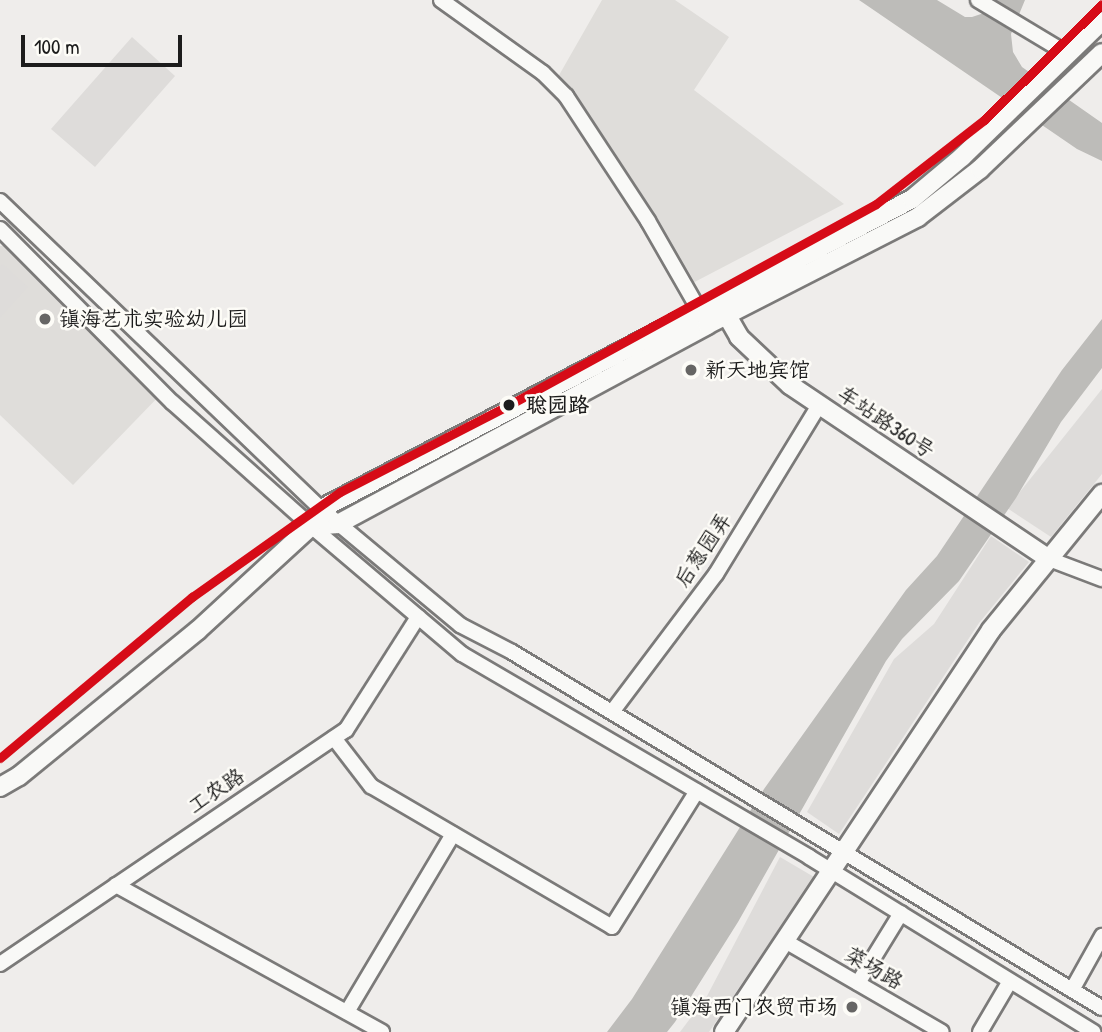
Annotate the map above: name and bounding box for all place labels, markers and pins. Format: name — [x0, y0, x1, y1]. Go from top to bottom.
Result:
place label: 镇海艺术实验幼儿园 — [59, 306, 248, 332]
marker: 镇海艺术实验幼儿园 — [37, 311, 53, 327]
place label: 新天地宾馆 — [705, 357, 810, 383]
marker: 新天地宾馆 — [683, 362, 699, 378]
place label: 聪园路 — [526, 392, 589, 418]
marker: 聪园路 — [498, 394, 520, 416]
place label: 镇海西门农贸市场 — [670, 994, 838, 1020]
marker: 镇海西门农贸市场 — [844, 999, 860, 1015]

